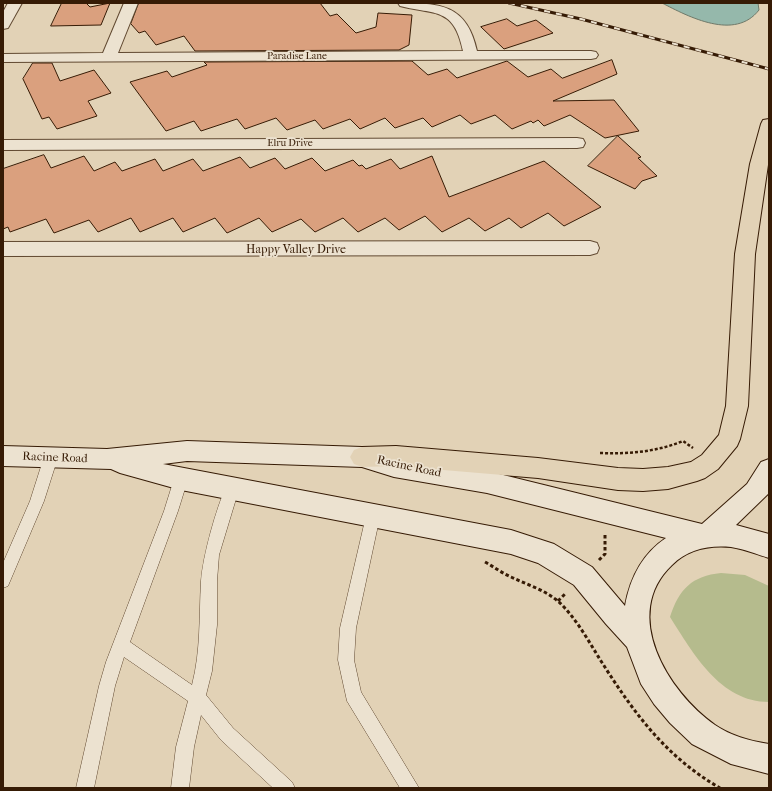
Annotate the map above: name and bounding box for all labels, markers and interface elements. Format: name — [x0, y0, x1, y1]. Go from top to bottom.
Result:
street label: Paradise Lane — [267, 51, 327, 63]
street label: Elru Drive — [267, 138, 313, 150]
street label: Happy Valley Drive — [246, 243, 346, 257]
street label: Racine Road — [22, 450, 88, 466]
street label: Racine Road — [376, 453, 442, 481]

